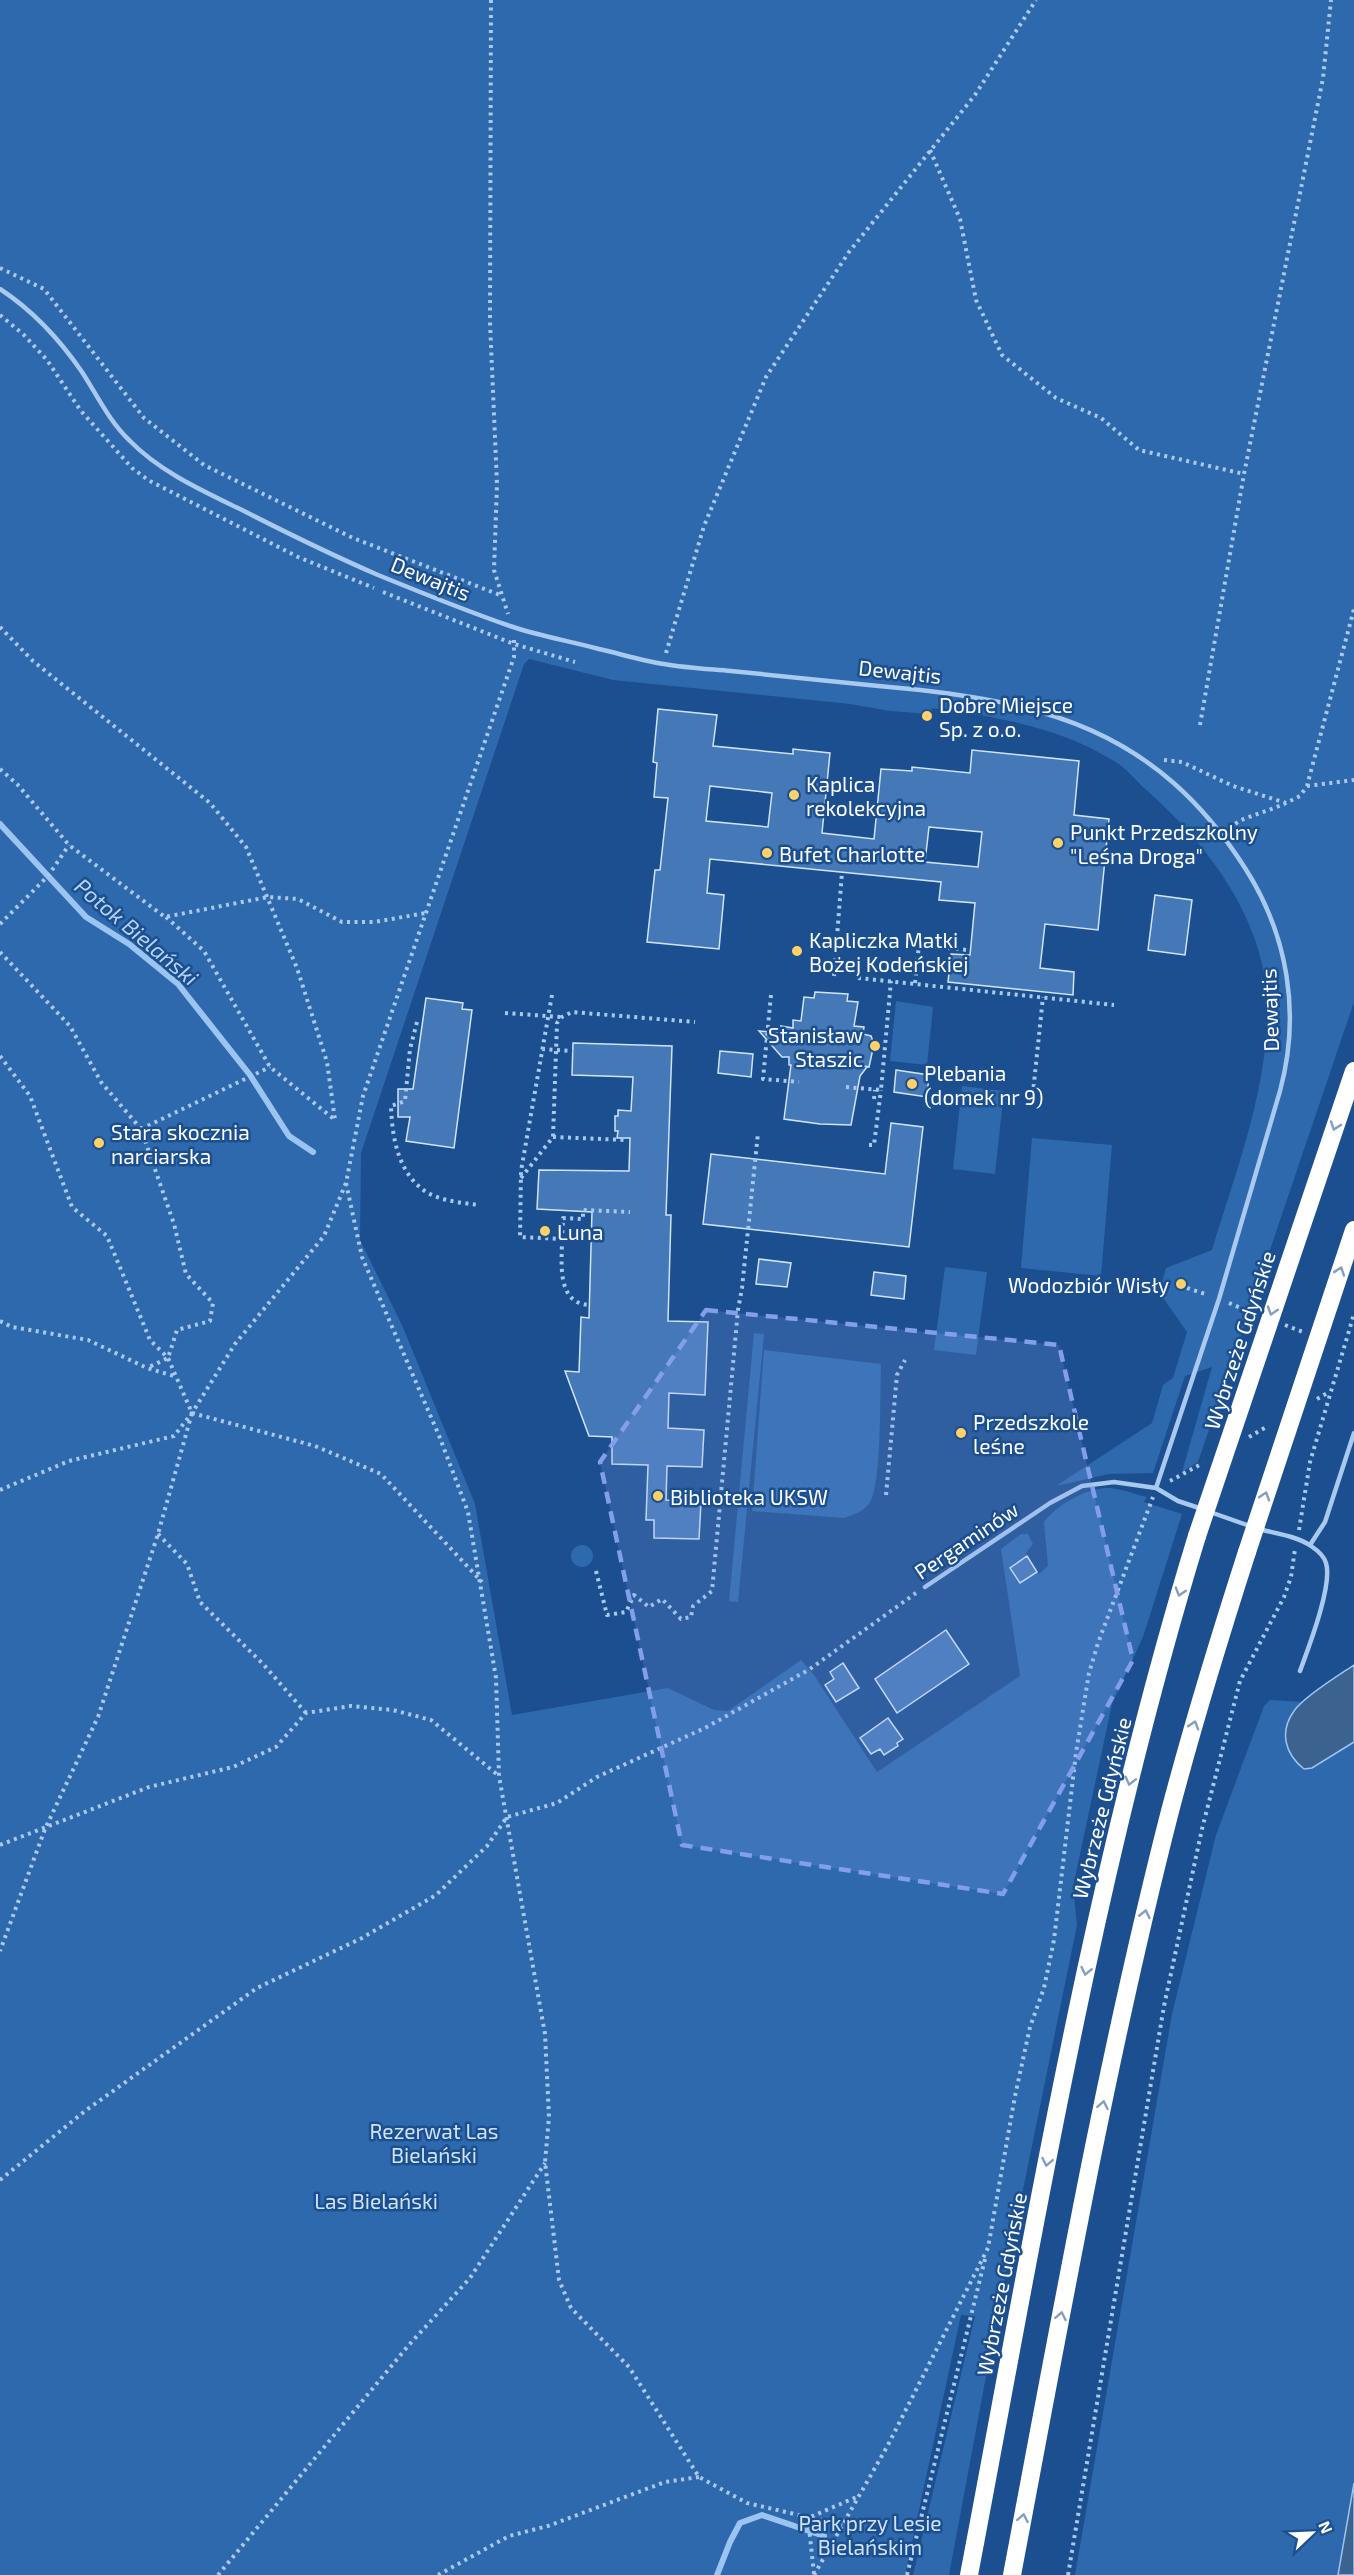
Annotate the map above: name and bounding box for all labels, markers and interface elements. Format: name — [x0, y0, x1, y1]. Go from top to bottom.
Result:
street label: Dewajtis — [387, 551, 474, 606]
street label: Dewajtis — [857, 654, 943, 689]
place label: Dobre Miejsce Sp. z o.o. — [939, 692, 1073, 741]
marker: Dobre Miejsce Sp. z o.o. — [920, 709, 934, 723]
place label: Kaplica rekolekcyjna — [806, 771, 926, 821]
marker: Kaplica rekolekcyjna — [787, 788, 801, 802]
place label: Punkt Przedszkolny "Leśna Droga" — [1070, 819, 1258, 868]
marker: Punkt Przedszkolny "Leśna Droga" — [1051, 836, 1065, 850]
place label: Bufet Charlotte — [779, 841, 925, 866]
marker: Bufet Charlotte — [760, 846, 774, 860]
water label: Potok Bielański — [70, 872, 204, 990]
place label: Kapliczka Matki Bożej Kodeńskiej — [809, 927, 969, 977]
marker: Kapliczka Matki Bożej Kodeńskiej — [790, 944, 804, 958]
street label: Dewajtis — [1255, 968, 1284, 1052]
place label: Stanisław Staszic — [768, 1022, 863, 1071]
marker: Stanisław Staszic — [868, 1039, 882, 1053]
place label: Plebania (domek nr 9) — [924, 1060, 1044, 1109]
marker: Plebania (domek nr 9) — [905, 1077, 919, 1091]
place label: Stara skocznia narciarska — [111, 1119, 250, 1168]
one-way arrow — [1330, 1120, 1342, 1131]
marker: Stara skocznia narciarska — [92, 1136, 106, 1150]
place label: Luna — [557, 1219, 604, 1244]
marker: Luna — [538, 1224, 552, 1238]
street label: Wybrzeże Gdyńskie — [1198, 1247, 1280, 1433]
one-way arrow — [1332, 1267, 1345, 1277]
place label: Wodozbiór Wisły — [1008, 1272, 1169, 1297]
marker: Wodozbiór Wisły — [1174, 1277, 1188, 1291]
one-way arrow — [1267, 1305, 1280, 1316]
place label: Przedszkole leśne — [973, 1409, 1089, 1458]
marker: Przedszkole leśne — [954, 1426, 968, 1440]
place label: Biblioteka UKSW — [670, 1484, 828, 1509]
marker: Biblioteka UKSW — [651, 1489, 665, 1503]
one-way arrow — [1258, 1492, 1270, 1502]
street label: Pergaminów — [909, 1496, 1023, 1584]
one-way arrow — [1175, 1586, 1187, 1597]
street label: Wybrzeże Gdyńskie — [1066, 1715, 1136, 1901]
one-way arrow — [1187, 1720, 1199, 1731]
one-way arrow — [1125, 1776, 1138, 1786]
one-way arrow — [1137, 1909, 1150, 1919]
one-way arrow — [1080, 1966, 1093, 1976]
one-way arrow — [1096, 2100, 1109, 2110]
park label: Rezerwat Las Bielański — [370, 2118, 498, 2167]
one-way arrow — [1041, 2157, 1054, 2167]
park label: Las Bielański — [314, 2188, 438, 2213]
street label: Wybrzeże Gdyńskie — [971, 2190, 1031, 2378]
one-way arrow — [1054, 2312, 1067, 2322]
north arrow — [1282, 2503, 1342, 2563]
park label: Park przy Lesie Bielańskim — [798, 2510, 942, 2559]
one-way arrow — [1016, 2513, 1029, 2523]
text: N — [1315, 2518, 1337, 2536]

